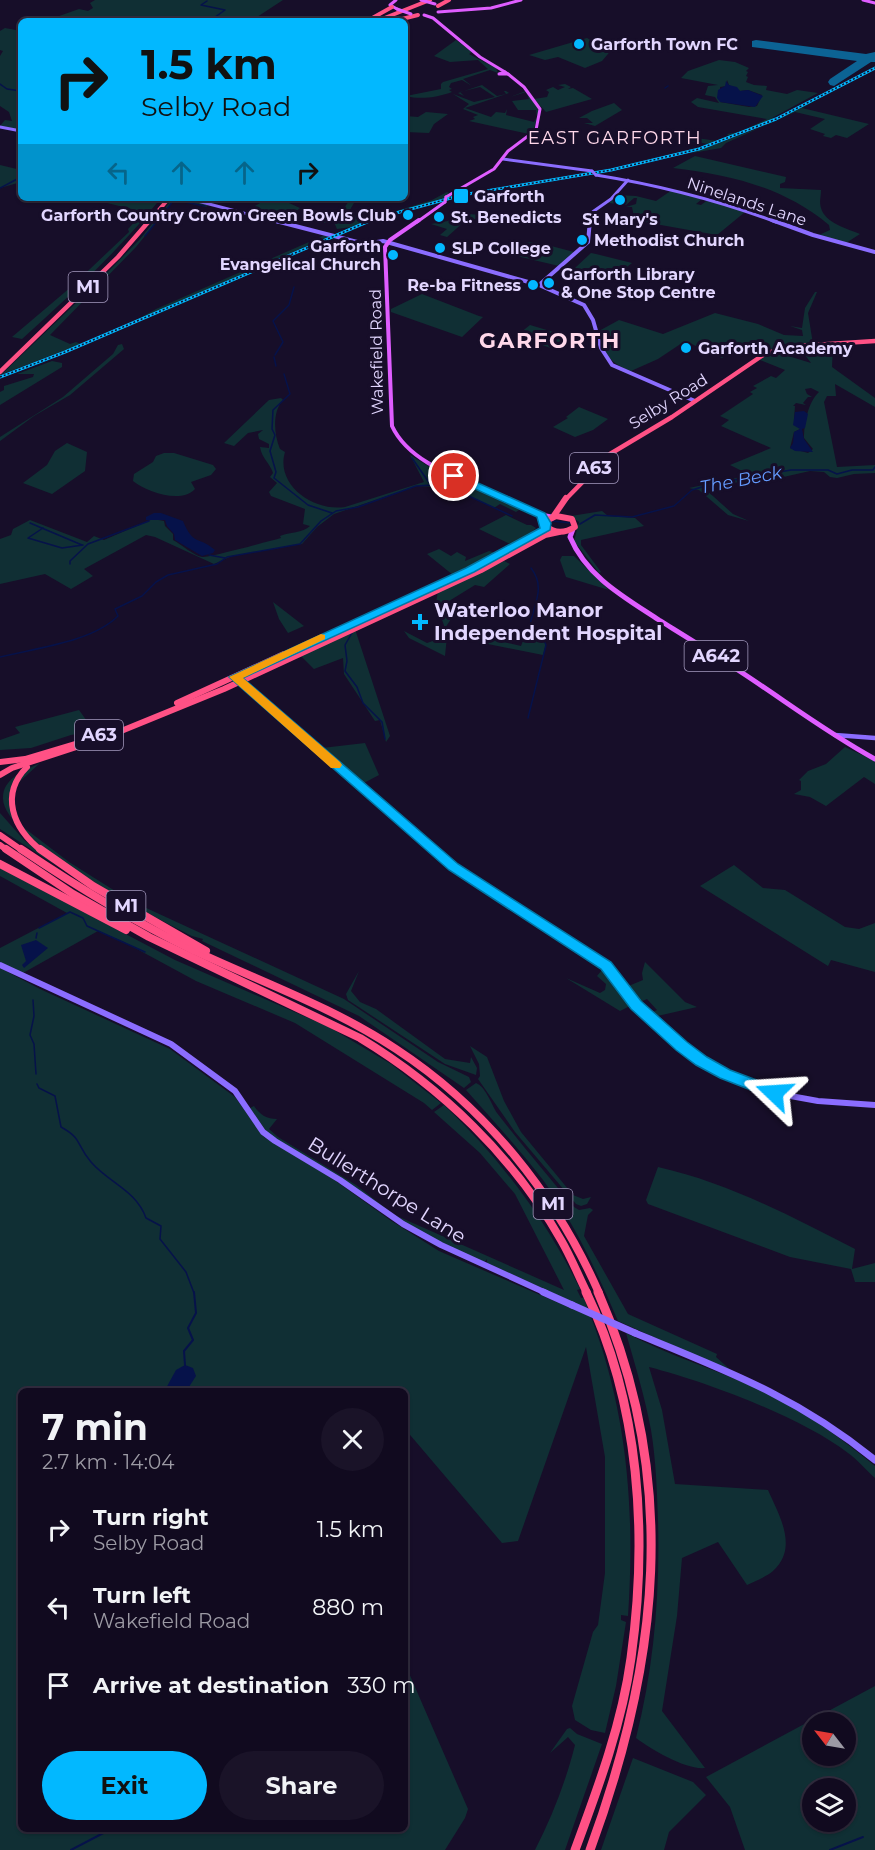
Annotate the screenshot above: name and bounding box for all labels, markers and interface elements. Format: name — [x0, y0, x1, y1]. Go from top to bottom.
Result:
place label: Garforth Town FC — [591, 35, 738, 54]
marker: Garforth Town FC — [572, 37, 586, 51]
text: 1.5 km — [141, 38, 277, 90]
icon: right — [42, 42, 120, 120]
text: Selby Road — [141, 90, 291, 123]
district label: EAST GARFORTH — [528, 127, 702, 149]
icon: left — [102, 156, 135, 189]
icon: ahead — [165, 156, 198, 189]
icon: ahead — [228, 156, 261, 189]
icon: right — [291, 156, 324, 189]
street label: Ninelands Lane — [685, 173, 809, 230]
marker: Garforth — [452, 187, 470, 205]
place label: Garforth — [474, 187, 545, 206]
marker: St Mary's — [613, 193, 627, 207]
place label: Garforth Country Crown Green Bowls Club — [41, 206, 396, 225]
marker: Garforth Country Crown Green Bowls Club — [401, 208, 415, 222]
place label: St. Benedicts — [451, 208, 562, 227]
marker: St. Benedicts — [432, 210, 446, 224]
place label: St Mary's — [582, 210, 658, 229]
place label: Methodist Church — [594, 231, 745, 250]
marker: Methodist Church — [575, 233, 589, 247]
place label: Garforth Evangelical Church — [220, 237, 381, 274]
place label: SLP College — [452, 239, 551, 258]
marker: SLP College — [433, 241, 447, 255]
marker: Garforth Evangelical Church — [386, 248, 400, 262]
place label: Garforth Library & One Stop Centre — [561, 265, 716, 302]
road number: M1 — [68, 272, 107, 302]
place label: Re-ba Fitness — [407, 276, 521, 295]
marker: Garforth Library & One Stop Centre — [542, 276, 556, 290]
marker: Re-ba Fitness — [526, 278, 540, 292]
street label: Wakefield Road — [366, 289, 387, 415]
district label: GARFORTH — [479, 327, 621, 354]
place label: Garforth Academy — [698, 339, 853, 358]
marker: Garforth Academy — [679, 341, 693, 355]
street label: Selby Road — [625, 370, 711, 433]
pin — [428, 450, 479, 501]
road number: A63 — [570, 453, 618, 483]
icon: arrive — [437, 459, 470, 492]
water label: The Beck — [698, 461, 785, 499]
place label: Waterloo Manor Independent Hospital — [434, 598, 662, 645]
marker: Waterloo Manor Independent Hospital — [411, 613, 429, 631]
road number: A642 — [684, 641, 748, 671]
road number: A63 — [75, 720, 123, 750]
road number: M1 — [106, 891, 146, 921]
position arrow — [742, 1061, 806, 1125]
street label: Bullerthorpe Lane — [304, 1132, 470, 1248]
road number: M1 — [534, 1189, 572, 1219]
text: 7 min — [42, 1405, 148, 1449]
button: close — [321, 1408, 384, 1471]
text: 2.7 km · 14:04 — [42, 1450, 174, 1474]
text: Turn right — [93, 1504, 208, 1531]
icon: right — [42, 1513, 75, 1546]
text: 1.5 km — [317, 1516, 384, 1543]
text: Selby Road — [93, 1531, 204, 1555]
text: Turn left — [93, 1582, 191, 1609]
icon: left — [42, 1591, 75, 1624]
text: 880 m — [312, 1594, 384, 1621]
text: Wakefield Road — [93, 1609, 250, 1633]
icon: arrive — [42, 1669, 75, 1702]
text: Arrive at destination — [93, 1672, 329, 1699]
text: 330 m — [347, 1672, 416, 1699]
north arrow — [802, 1712, 856, 1766]
map controls — [802, 1712, 856, 1832]
button: Exit — [42, 1751, 207, 1820]
button: Share — [219, 1751, 384, 1820]
button: layers — [802, 1778, 856, 1832]

